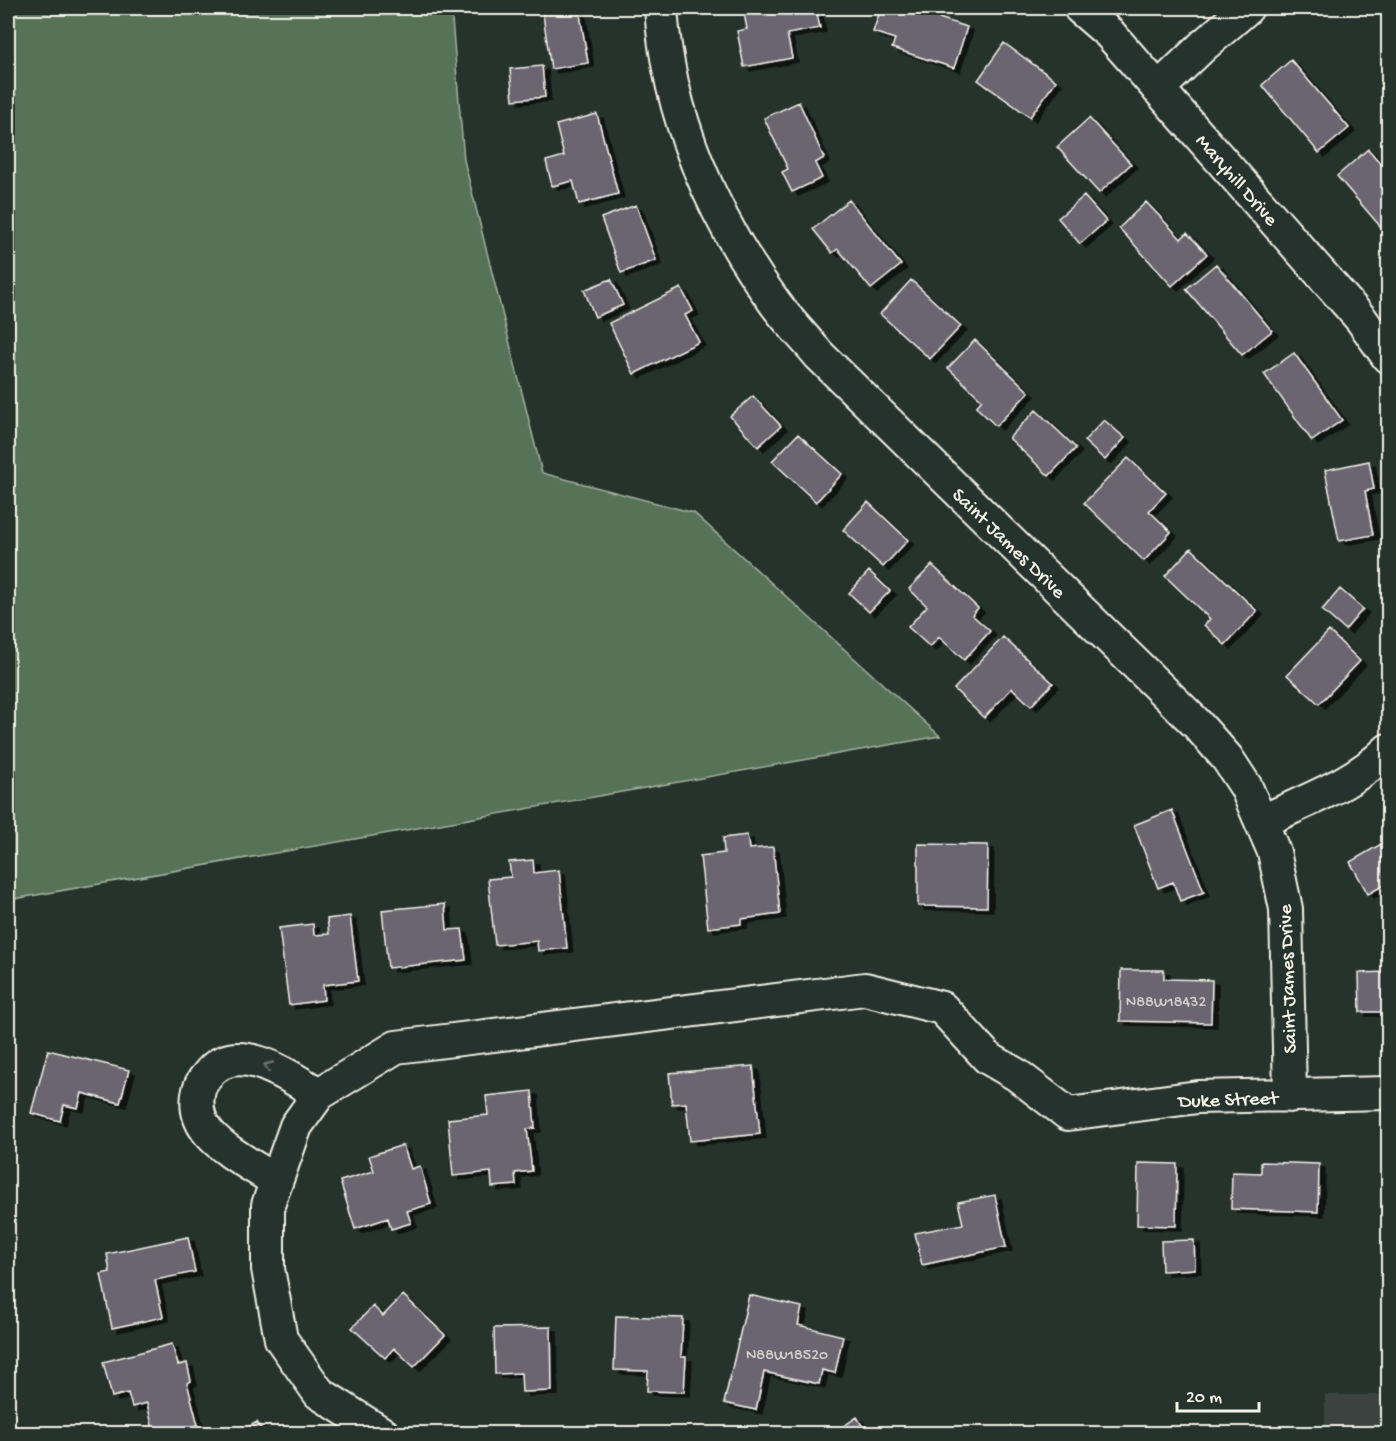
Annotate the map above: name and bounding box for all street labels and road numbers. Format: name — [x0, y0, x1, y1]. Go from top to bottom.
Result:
street label: Maryhill Drive — [1189, 131, 1282, 232]
street label: Saint James Drive — [946, 484, 1070, 605]
street label: Saint James Drive — [1275, 903, 1304, 1054]
street label: Duke Street — [1176, 1088, 1280, 1115]

